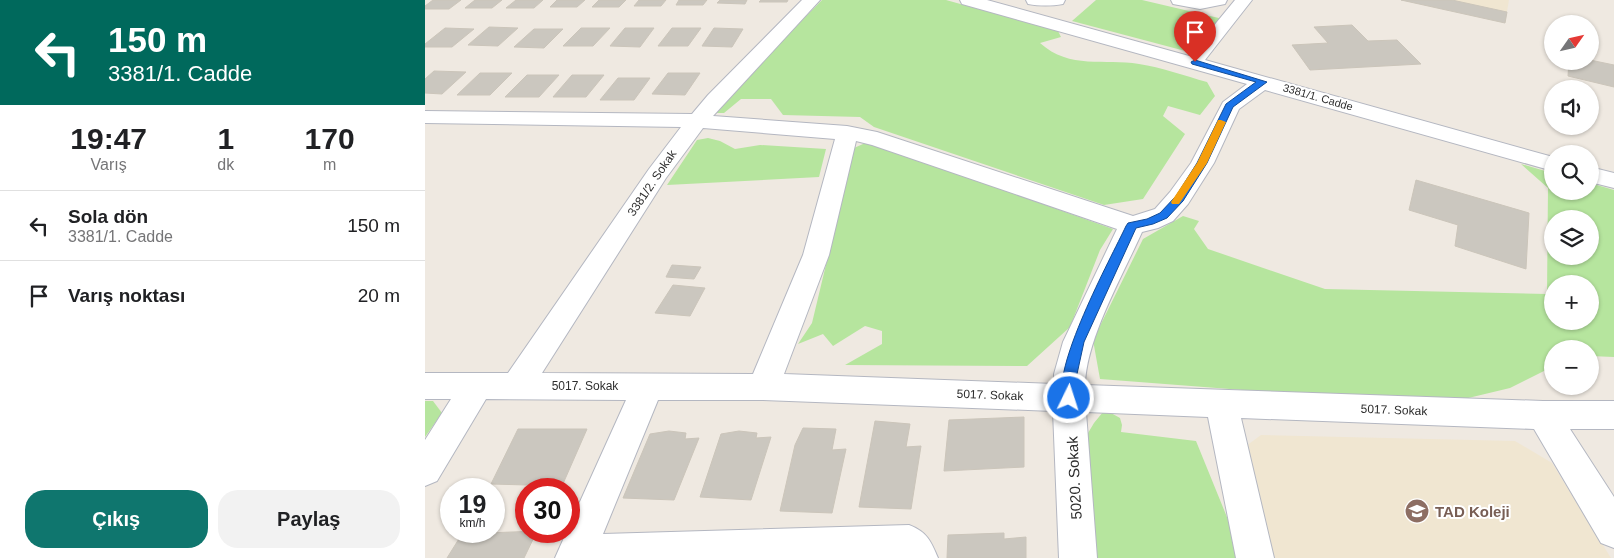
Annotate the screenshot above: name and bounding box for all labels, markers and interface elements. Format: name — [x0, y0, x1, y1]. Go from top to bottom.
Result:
pin — [1174, 11, 1216, 62]
north arrow — [1544, 15, 1599, 70]
map controls — [1544, 15, 1599, 395]
icon: arrive — [1181, 18, 1209, 46]
icon: left — [25, 20, 90, 85]
text: 150 m — [108, 20, 207, 59]
text: 3381/1. Cadde — [108, 61, 252, 86]
button: sound — [1544, 80, 1599, 135]
street label: 3381/1. Cadde — [1282, 81, 1354, 113]
text: 19:47 — [70, 122, 147, 155]
text: 1 — [217, 122, 234, 155]
text: 170 — [305, 122, 355, 155]
button: search — [1544, 145, 1599, 200]
street label: 3381/2. Sokak — [625, 146, 680, 219]
text: Varış — [91, 156, 127, 173]
text: dk — [217, 156, 234, 173]
text: m — [323, 156, 336, 173]
text: Sola dön — [68, 206, 148, 227]
button: layers — [1544, 210, 1599, 265]
icon: left — [25, 212, 53, 240]
text: 150 m — [347, 215, 400, 236]
text: 3381/1. Cadde — [68, 228, 173, 245]
button: + — [1544, 275, 1599, 330]
icon: arrive — [25, 282, 53, 310]
text: Varış noktası — [68, 285, 185, 306]
text: 20 m — [358, 285, 400, 306]
button: − — [1544, 340, 1599, 395]
position arrow — [1042, 371, 1094, 423]
street label: 5017. Sokak — [552, 379, 619, 393]
street label: 5017. Sokak — [956, 387, 1025, 403]
street label: 5017. Sokak — [1360, 402, 1429, 418]
street label: 5020. Sokak — [1063, 435, 1085, 520]
speed limit sign: 30 — [515, 478, 580, 543]
button: Çıkış — [25, 490, 208, 548]
button: Paylaş — [218, 490, 400, 548]
text: 19 — [459, 490, 486, 518]
school or university icon: TAD Koleji — [1404, 498, 1430, 524]
place label: TAD Koleji — [1435, 503, 1510, 520]
text: km/h — [459, 516, 486, 530]

